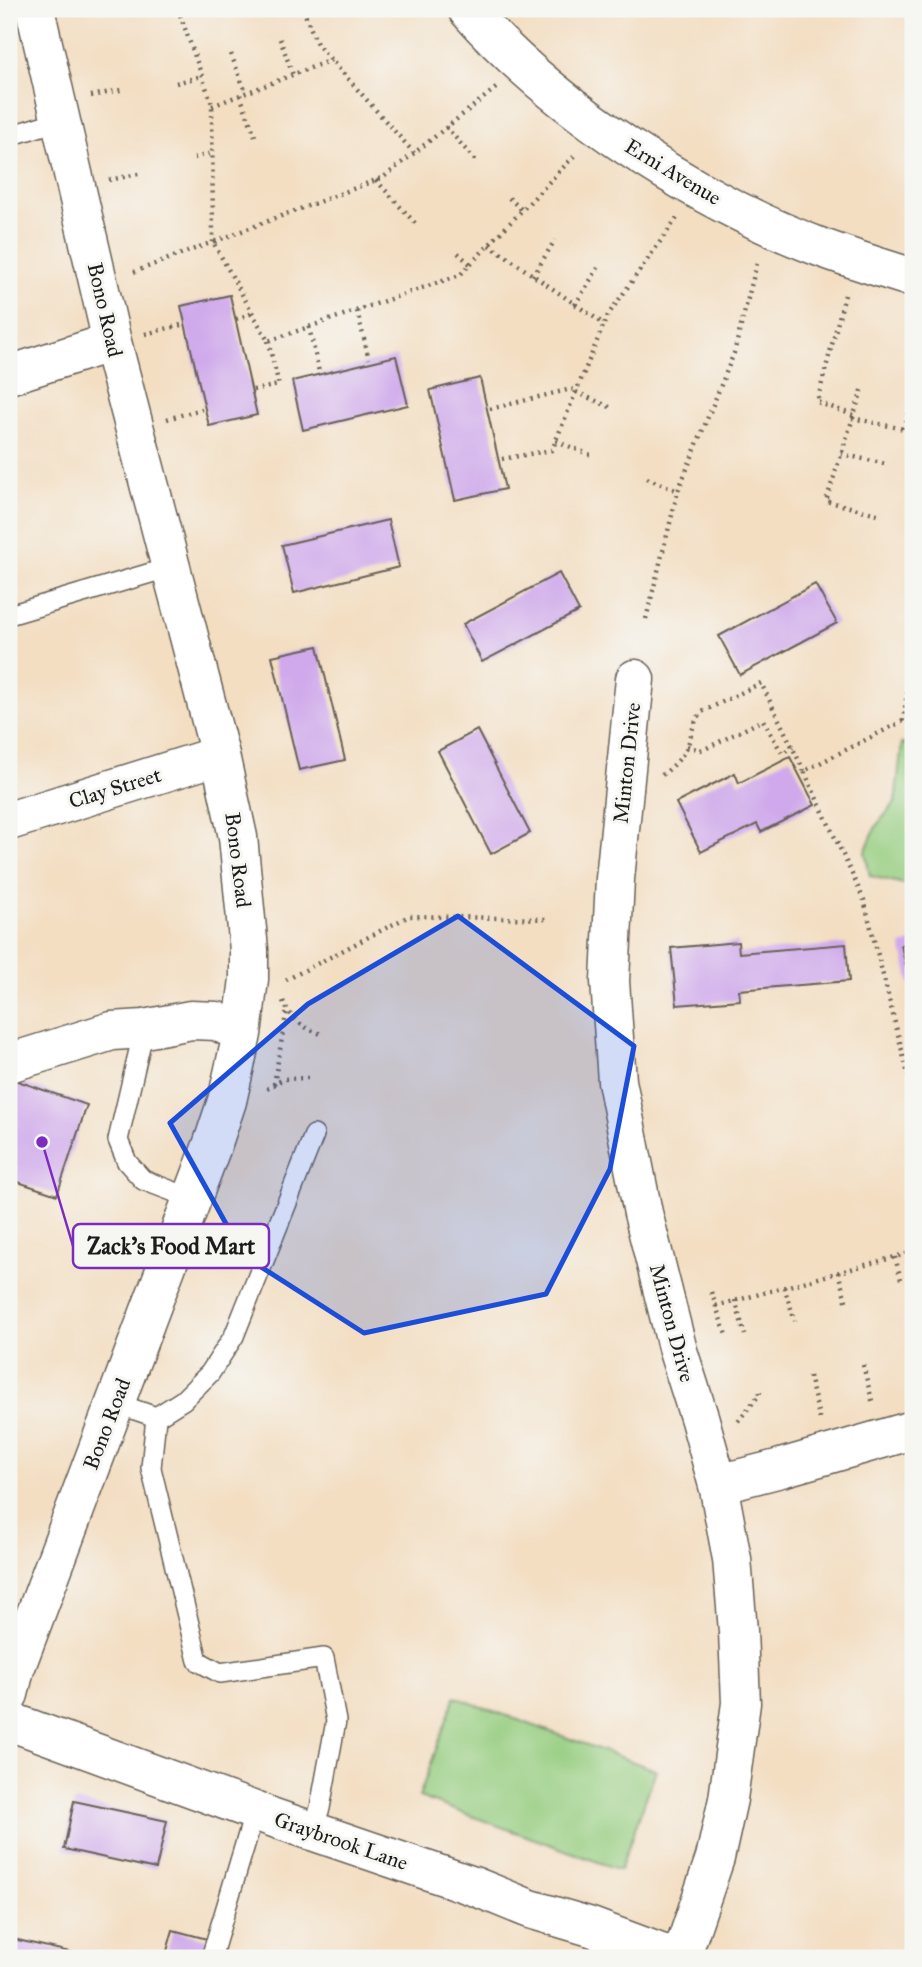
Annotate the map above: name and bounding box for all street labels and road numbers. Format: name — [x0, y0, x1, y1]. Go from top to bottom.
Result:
street label: Erni Avenue — [620, 133, 726, 211]
street label: Bono Road — [82, 260, 129, 360]
street label: Minton Drive — [608, 701, 646, 825]
street label: Clay Street — [66, 761, 165, 814]
street label: Bono Road — [219, 811, 257, 910]
street label: Minton Drive — [644, 1261, 700, 1385]
street label: Bono Road — [78, 1374, 137, 1473]
street label: Graybrook Lane — [271, 1806, 412, 1876]

